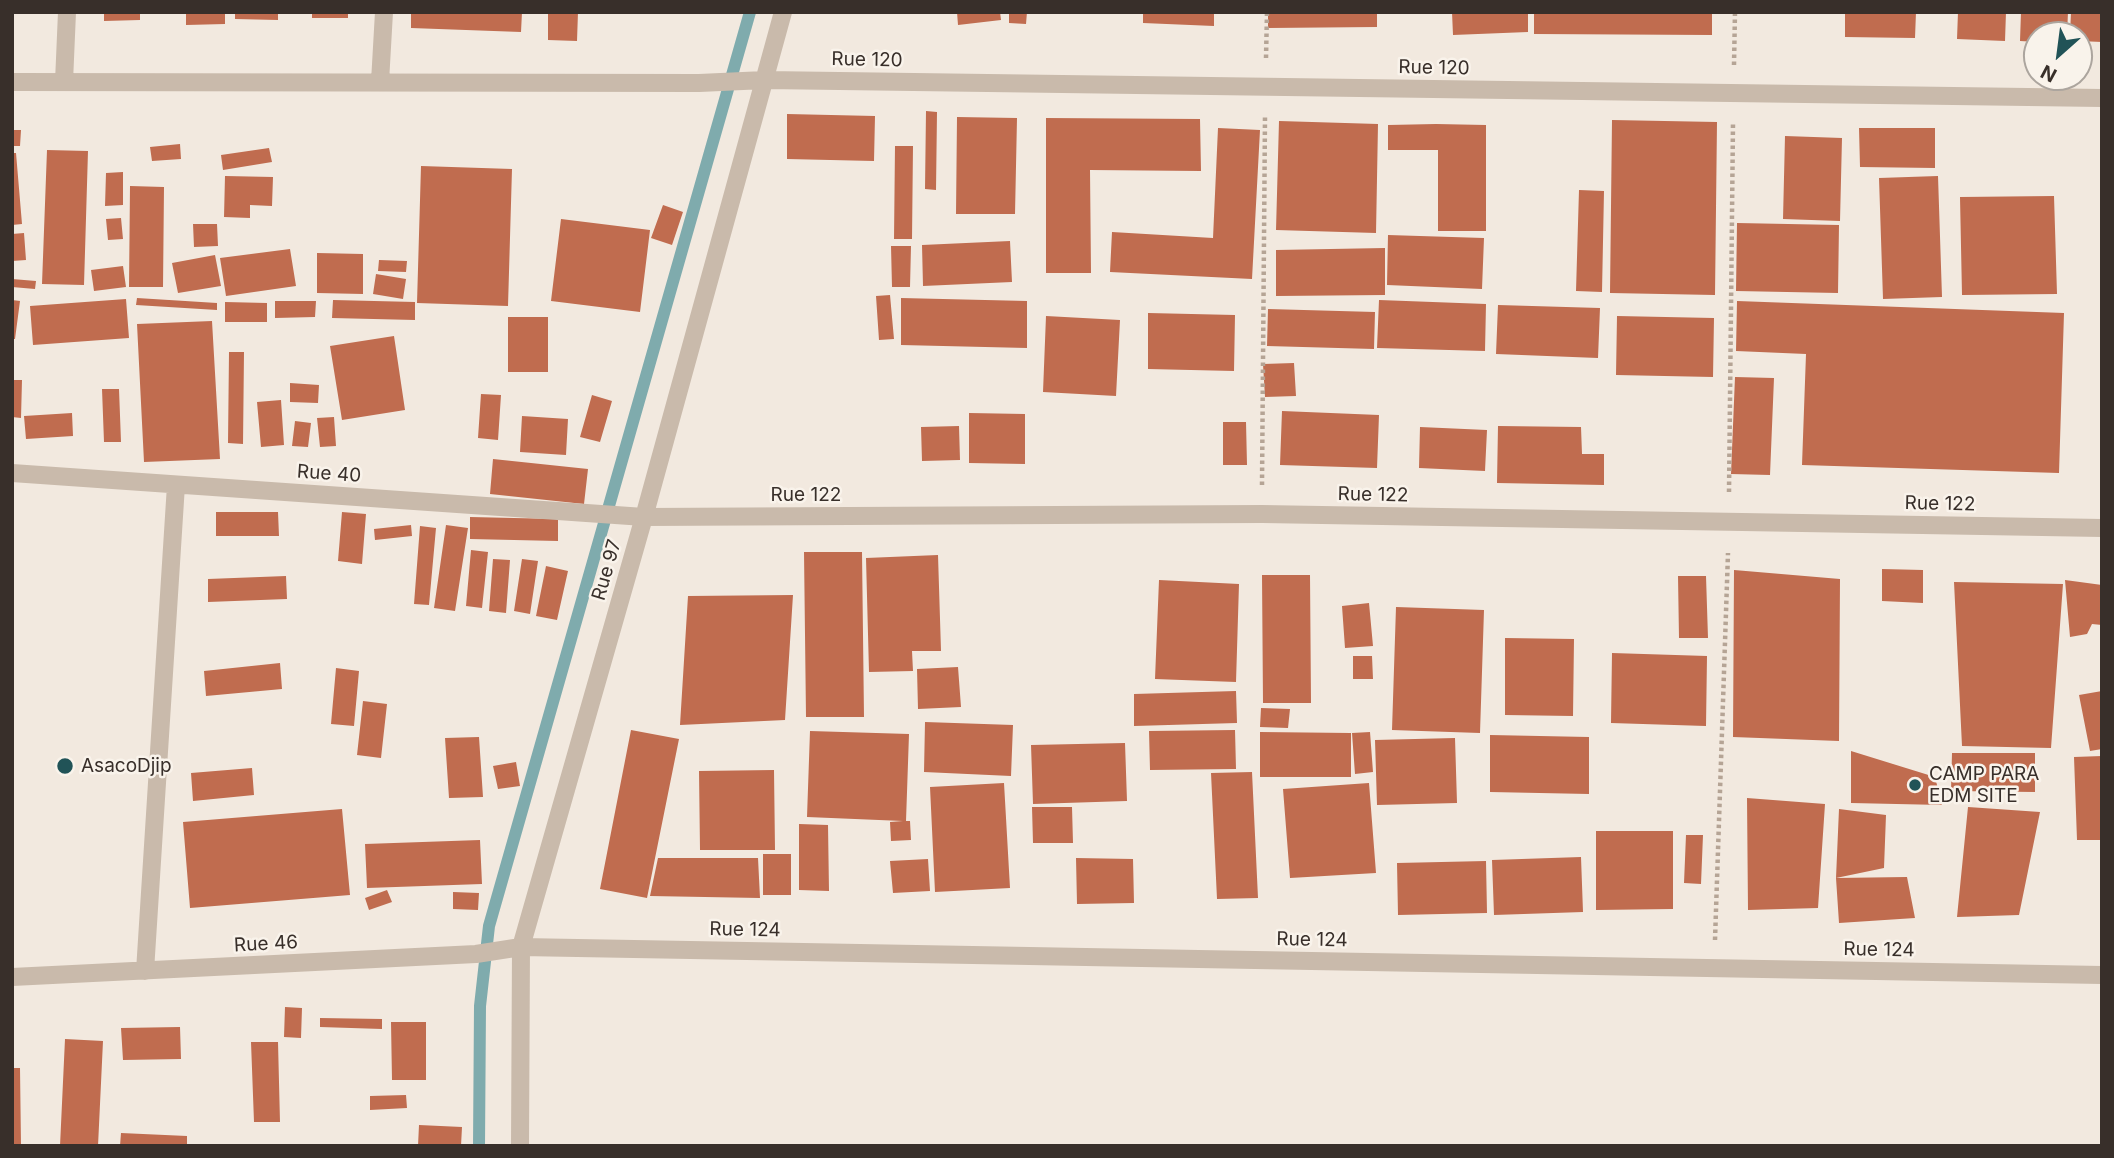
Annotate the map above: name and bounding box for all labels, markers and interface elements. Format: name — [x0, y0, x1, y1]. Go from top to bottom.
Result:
north arrow — [2023, 21, 2093, 91]
street label: Rue 120 — [831, 48, 903, 72]
street label: Rue 120 — [1398, 56, 1470, 80]
text: N — [2037, 60, 2061, 87]
street label: Rue 40 — [296, 460, 362, 488]
street label: Rue 122 — [1337, 483, 1409, 507]
street label: Rue 122 — [771, 484, 841, 506]
street label: Rue 122 — [1904, 492, 1976, 516]
street label: Rue 97 — [587, 537, 627, 603]
place label: AsacoDjip — [81, 755, 172, 777]
marker: AsacoDjip — [55, 756, 75, 776]
place label: CAMP PARA EDM SITE — [1929, 763, 2039, 807]
marker: CAMP PARA EDM SITE — [1907, 777, 1923, 793]
street label: Rue 124 — [709, 918, 781, 942]
street label: Rue 124 — [1276, 928, 1348, 952]
street label: Rue 46 — [233, 931, 299, 957]
street label: Rue 124 — [1843, 938, 1915, 962]

